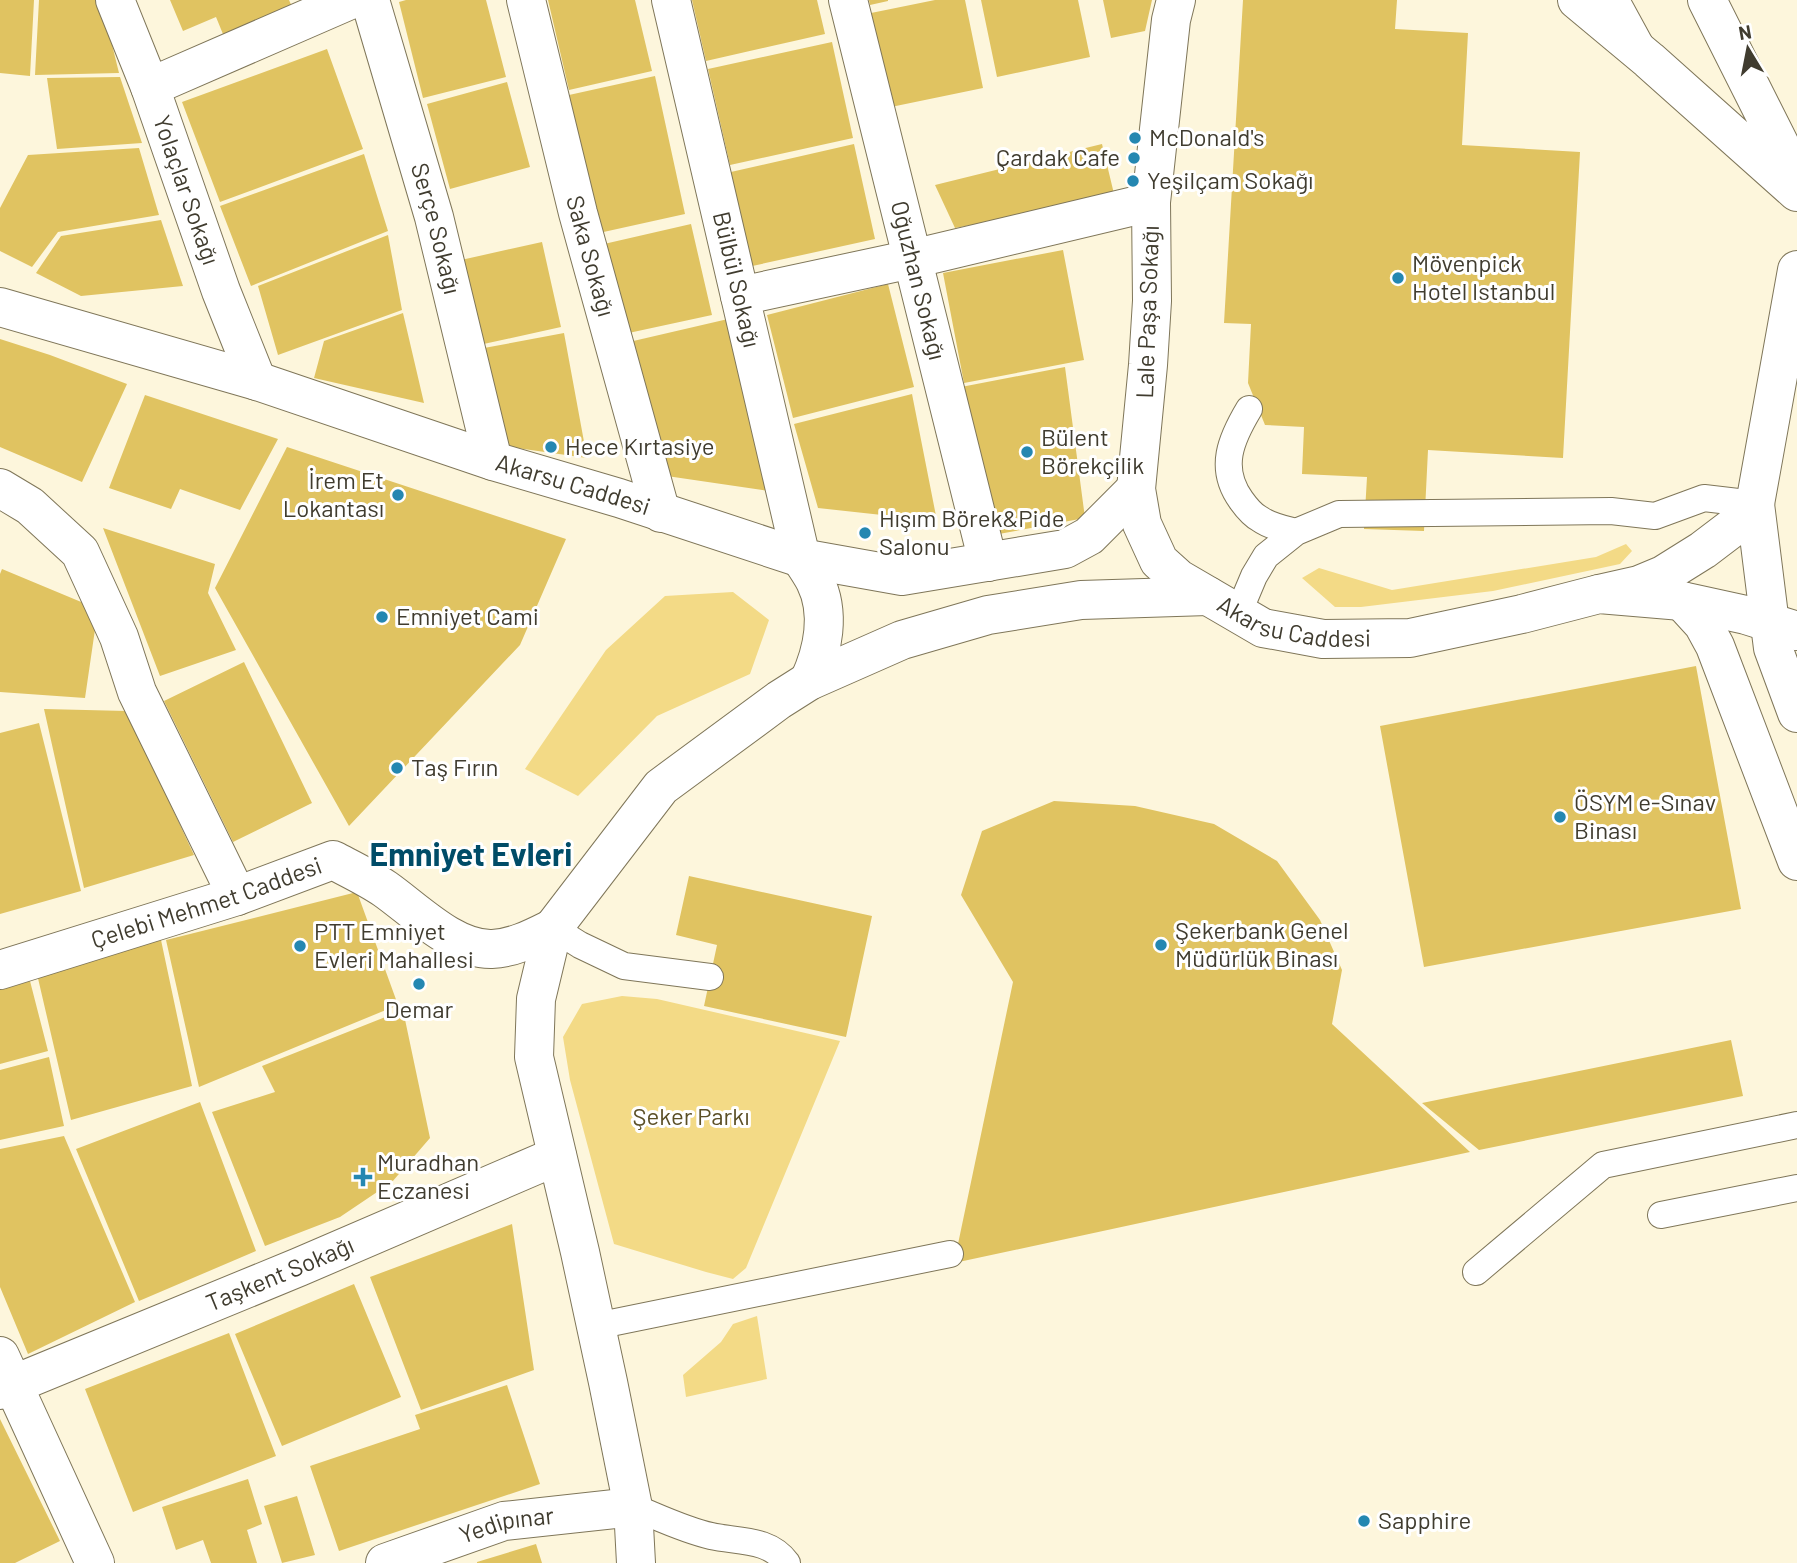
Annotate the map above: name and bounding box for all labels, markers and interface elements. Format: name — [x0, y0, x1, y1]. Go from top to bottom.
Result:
north arrow — [1713, 14, 1783, 84]
text: N — [1737, 19, 1753, 44]
street label: Yolaçlar Sokağı — [148, 111, 227, 268]
place label: McDonald's — [1149, 122, 1264, 151]
marker: McDonald's — [1127, 130, 1143, 146]
place label: Çardak Cafe — [996, 142, 1120, 171]
marker: Çardak Cafe — [1126, 150, 1142, 166]
street label: Serçe Sokağı — [406, 159, 468, 297]
place label: Yeşilçam Sokağı — [1147, 165, 1313, 194]
marker: Yeşilçam Sokağı — [1125, 173, 1141, 189]
street label: Saka Sokağı — [561, 192, 622, 319]
street label: Oğuzhan Sokağı — [886, 197, 953, 363]
street label: Bülbül Sokağı — [708, 208, 767, 350]
street label: Lale Paşa Sokağı — [1129, 225, 1164, 399]
place label: Mövenpick Hotel Istanbul — [1412, 248, 1555, 305]
marker: Mövenpick Hotel Istanbul — [1390, 270, 1406, 286]
place label: Bülent Börekçilik — [1041, 422, 1144, 479]
place label: Hece Kırtasiye — [565, 431, 714, 460]
marker: Hece Kırtasiye — [543, 439, 559, 455]
marker: Bülent Börekçilik — [1019, 444, 1035, 460]
street label: Akarsu Caddesi — [493, 447, 654, 520]
place label: İrem Et Lokantası — [283, 465, 384, 522]
marker: İrem Et Lokantası — [390, 487, 406, 503]
place label: Hışım Börek&Pide Salonu — [879, 503, 1065, 560]
marker: Hışım Börek&Pide Salonu — [857, 525, 873, 541]
street label: Akarsu Caddesi — [1213, 589, 1371, 653]
place label: Emniyet Cami — [396, 601, 539, 630]
marker: Emniyet Cami — [374, 609, 390, 625]
place label: Taş Fırın — [411, 752, 498, 781]
marker: Taş Fırın — [389, 760, 405, 776]
place label: ÖSYM e-Sınav Binası — [1574, 787, 1716, 844]
marker: ÖSYM e-Sınav Binası — [1552, 809, 1568, 825]
district label: Emniyet Evleri — [370, 834, 572, 872]
street label: Çelebi Mehmet Caddesi — [87, 850, 325, 954]
place label: Şekerbank Genel Müdürlük Binası — [1175, 915, 1349, 972]
place label: PTT Emniyet Evleri Mahallesi — [314, 916, 474, 973]
marker: Şekerbank Genel Müdürlük Binası — [1153, 937, 1169, 953]
marker: PTT Emniyet Evleri Mahallesi — [292, 938, 308, 954]
marker: Demar — [411, 976, 427, 992]
place label: Demar — [385, 994, 453, 1023]
park label: Şeker Parkı — [633, 1101, 749, 1130]
place label: Muradhan Eczanesi — [377, 1147, 479, 1204]
marker: Muradhan Eczanesi — [355, 1169, 371, 1185]
street label: Taşkent Sokağı — [201, 1229, 358, 1317]
street label: Yedipınar — [455, 1500, 555, 1549]
place label: Sapphire — [1378, 1505, 1471, 1534]
marker: Sapphire — [1356, 1513, 1372, 1529]

